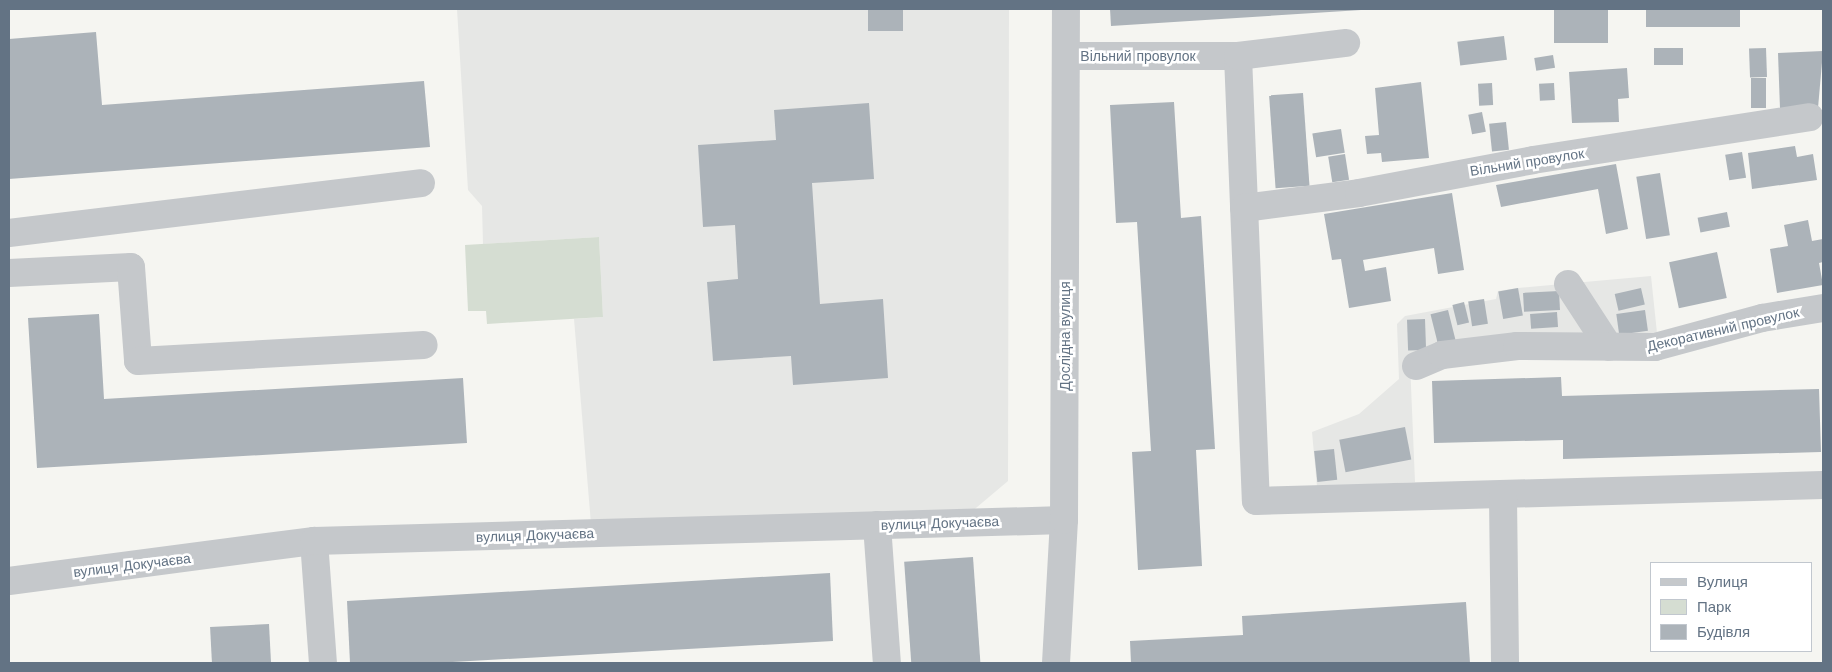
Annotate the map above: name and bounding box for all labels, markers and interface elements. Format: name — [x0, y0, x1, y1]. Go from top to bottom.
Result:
street label: Вільний провулок — [1080, 48, 1196, 64]
street label: Вільний провулок — [1469, 145, 1585, 179]
street label: Дослідна вулиця — [1057, 281, 1073, 391]
street label: Декоративний провулок — [1645, 303, 1801, 355]
street label: вулиця Докучаєва — [881, 513, 999, 533]
street label: вулиця Докучаєва — [476, 525, 594, 545]
street label: вулиця Докучаєва — [72, 549, 192, 581]
legend — [1650, 562, 1812, 652]
text: Вулиця — [1697, 573, 1748, 591]
text: Парк — [1697, 598, 1731, 616]
text: Будівля — [1697, 623, 1750, 641]

